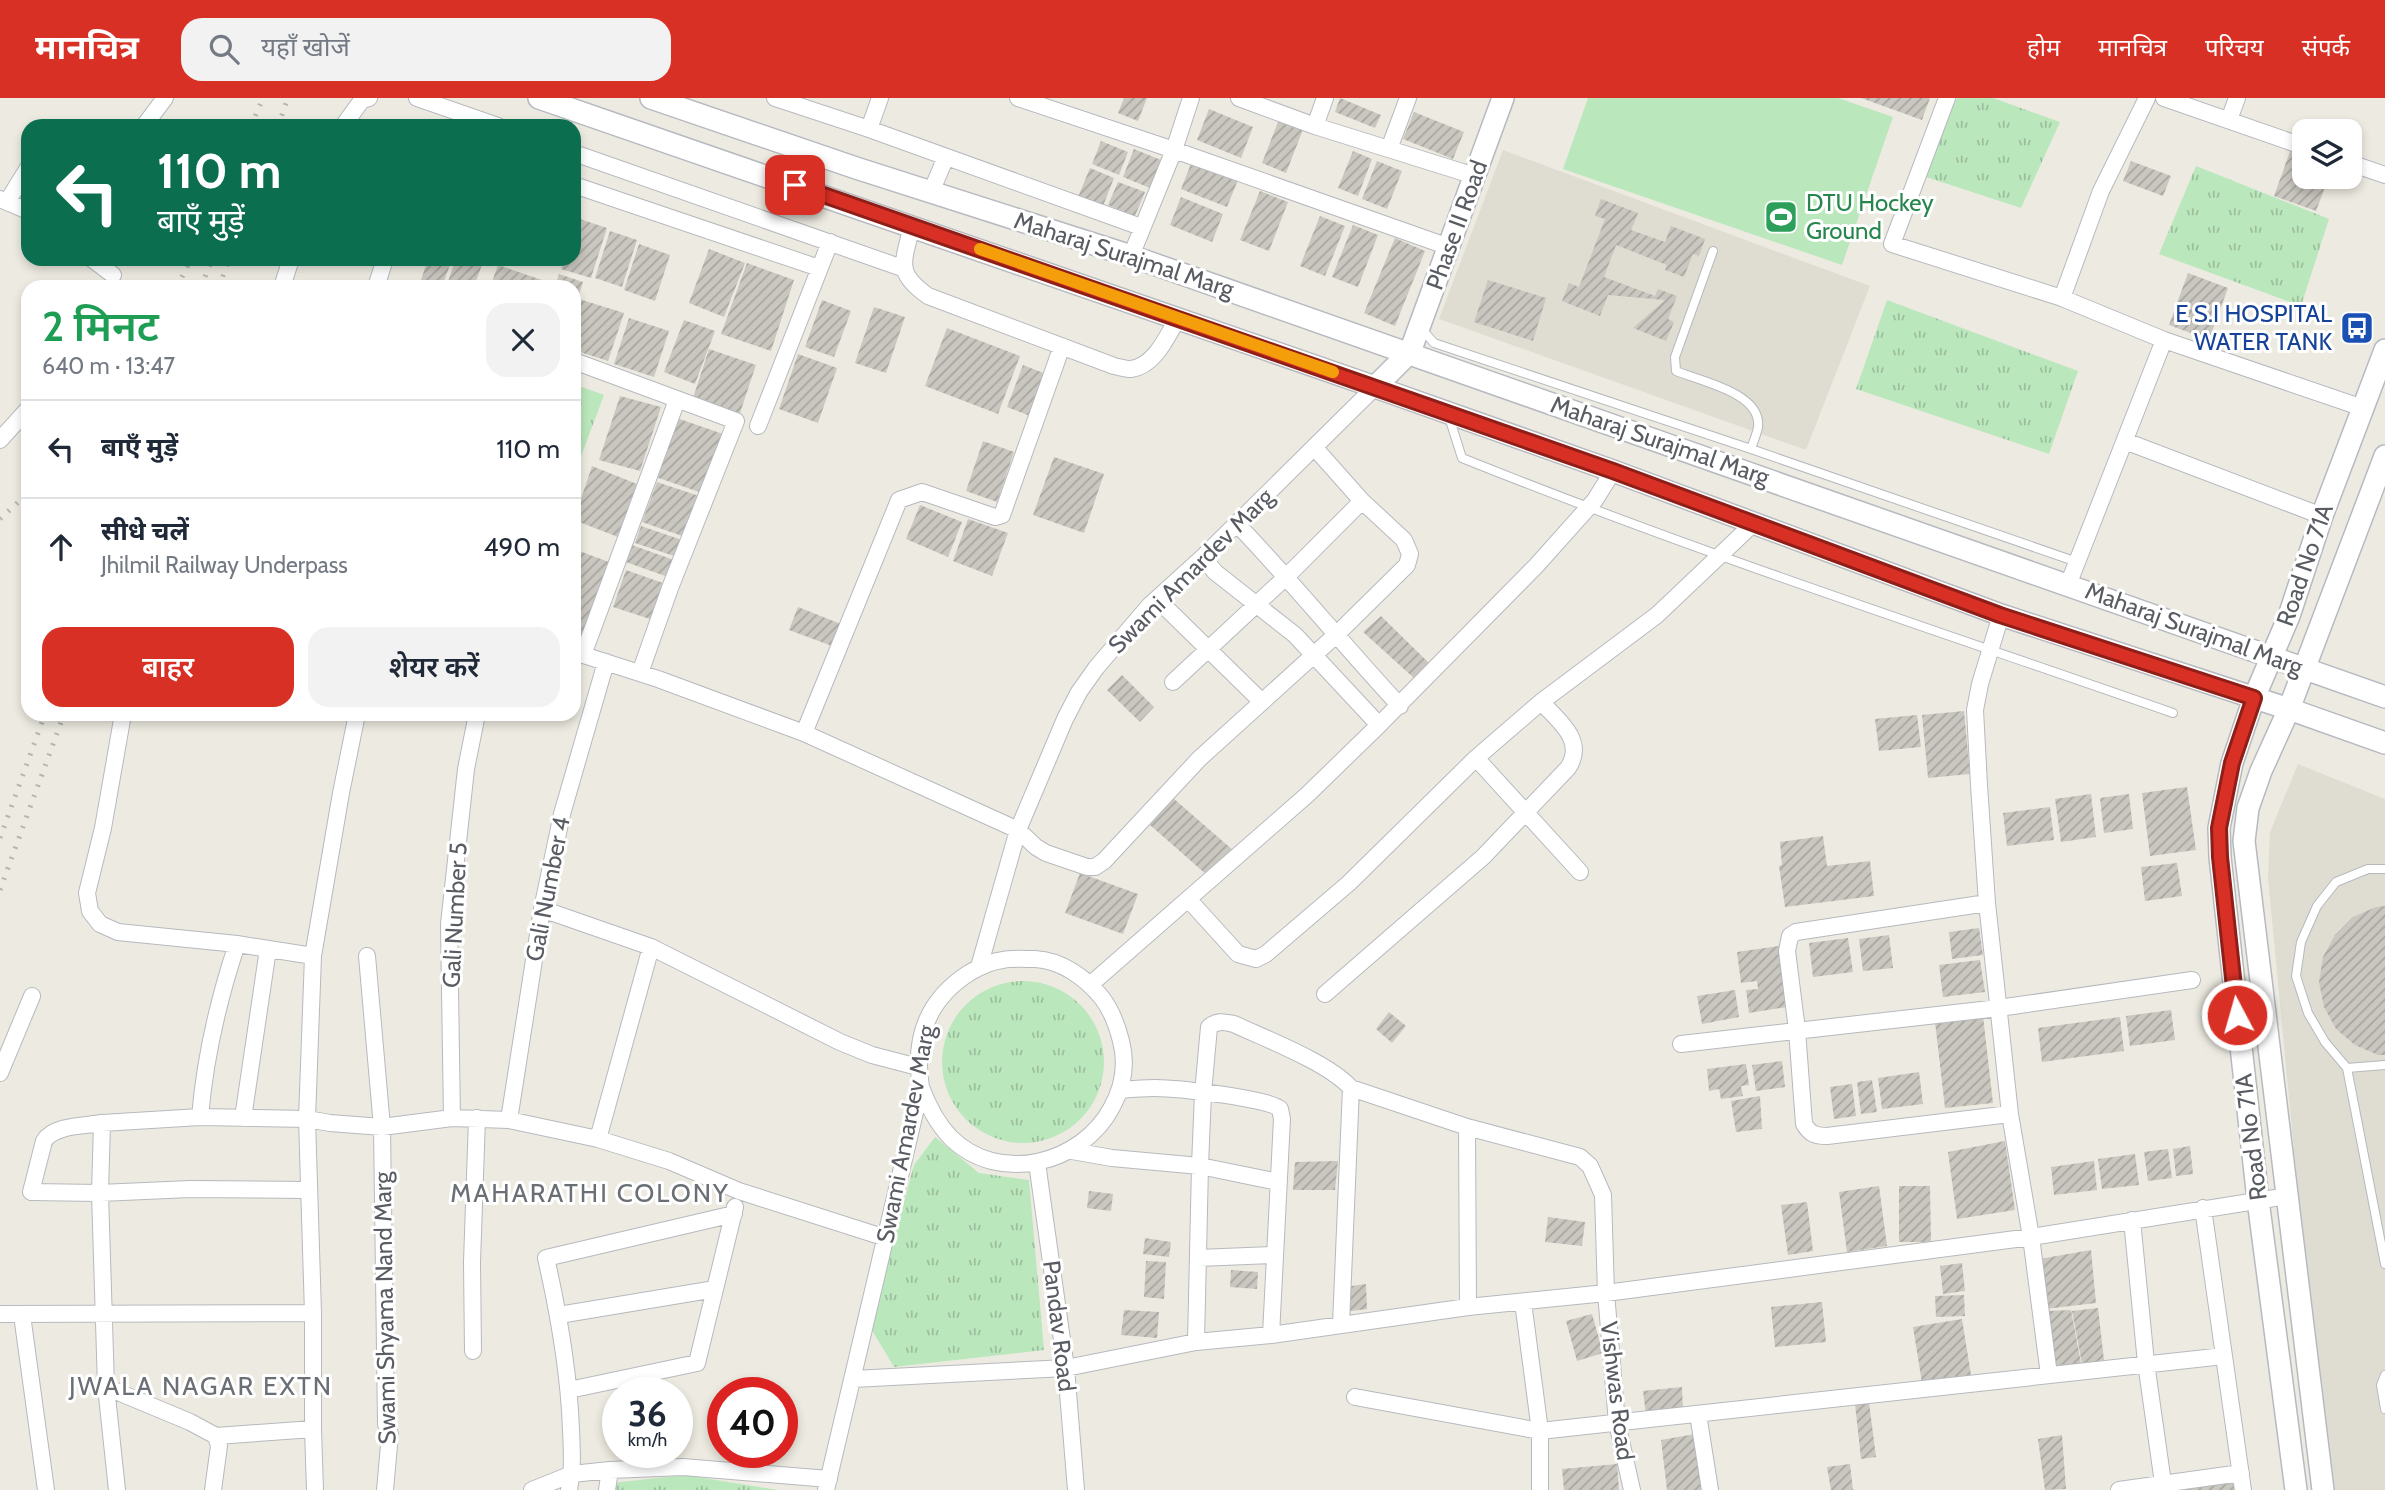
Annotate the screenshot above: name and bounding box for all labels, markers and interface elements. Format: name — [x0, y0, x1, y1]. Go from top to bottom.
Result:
search box — [181, 18, 671, 81]
text: मानचित्र — [35, 27, 139, 67]
icon: search — [205, 30, 243, 68]
text: यहाँ खोजें — [261, 31, 350, 63]
text: होम — [2027, 33, 2060, 62]
text: मानचित्र — [2098, 33, 2167, 62]
text: परिचय — [2205, 33, 2264, 62]
text: संपर्क — [2302, 33, 2350, 62]
map controls — [2292, 119, 2362, 189]
button: layers — [2292, 119, 2362, 189]
text: 110 m — [157, 141, 281, 200]
icon: left — [42, 147, 133, 238]
pin — [765, 155, 825, 215]
street label: Phase II Road — [1420, 156, 1493, 293]
icon: arrive — [776, 166, 814, 204]
place label: DTU Hockey Ground — [1806, 188, 1934, 245]
sports icon: DTU Hockey Ground — [1762, 198, 1800, 236]
text: बाएँ मुड़ें — [157, 201, 245, 240]
street label: Maharaj Surajmal Marg — [1011, 205, 1239, 304]
place label: E S.I HOSPITAL WATER TANK — [2175, 299, 2332, 356]
text: 2 मिनट — [42, 300, 159, 352]
button: close — [486, 303, 560, 377]
bus stop icon: E S.I HOSPITAL WATER TANK — [2338, 309, 2376, 347]
text: 640 m · 13:47 — [42, 352, 175, 380]
street label: Maharaj Surajmal Marg — [1547, 390, 1774, 492]
icon: left — [42, 430, 80, 468]
text: बाएँ मुड़ें — [101, 431, 178, 463]
text: 110 m — [496, 433, 560, 465]
street label: Swami Amardev Marg — [1102, 481, 1280, 659]
street label: Road No 71A — [2270, 500, 2339, 630]
text: सीधे चलें — [101, 515, 189, 547]
icon: ahead — [42, 528, 80, 566]
text: 490 m — [483, 531, 560, 563]
text: Jhilmil Railway Underpass — [101, 551, 348, 579]
street label: Maharaj Surajmal Marg — [2082, 576, 2308, 682]
button: बाहर — [42, 627, 294, 707]
button: शेयर करें — [308, 627, 560, 707]
street label: Gali Number 4 — [519, 814, 576, 964]
street label: Gali Number 5 — [436, 841, 473, 988]
position arrow — [2200, 978, 2274, 1052]
street label: Swami Amardev Marg — [870, 1021, 941, 1245]
street label: Road No 71A — [2228, 1072, 2273, 1202]
street label: Swami Shyama Nand Marg — [368, 1170, 401, 1445]
district label: MAHARATHI COLONY — [450, 1177, 730, 1209]
street label: Pandav Road — [1037, 1259, 1082, 1393]
street label: Vishwas Road — [1595, 1320, 1640, 1462]
district label: JWALA NAGAR EXTN — [68, 1370, 333, 1402]
speed limit sign: 40 — [707, 1377, 798, 1468]
text: 36 — [628, 1392, 667, 1435]
text: km/h — [628, 1429, 667, 1451]

